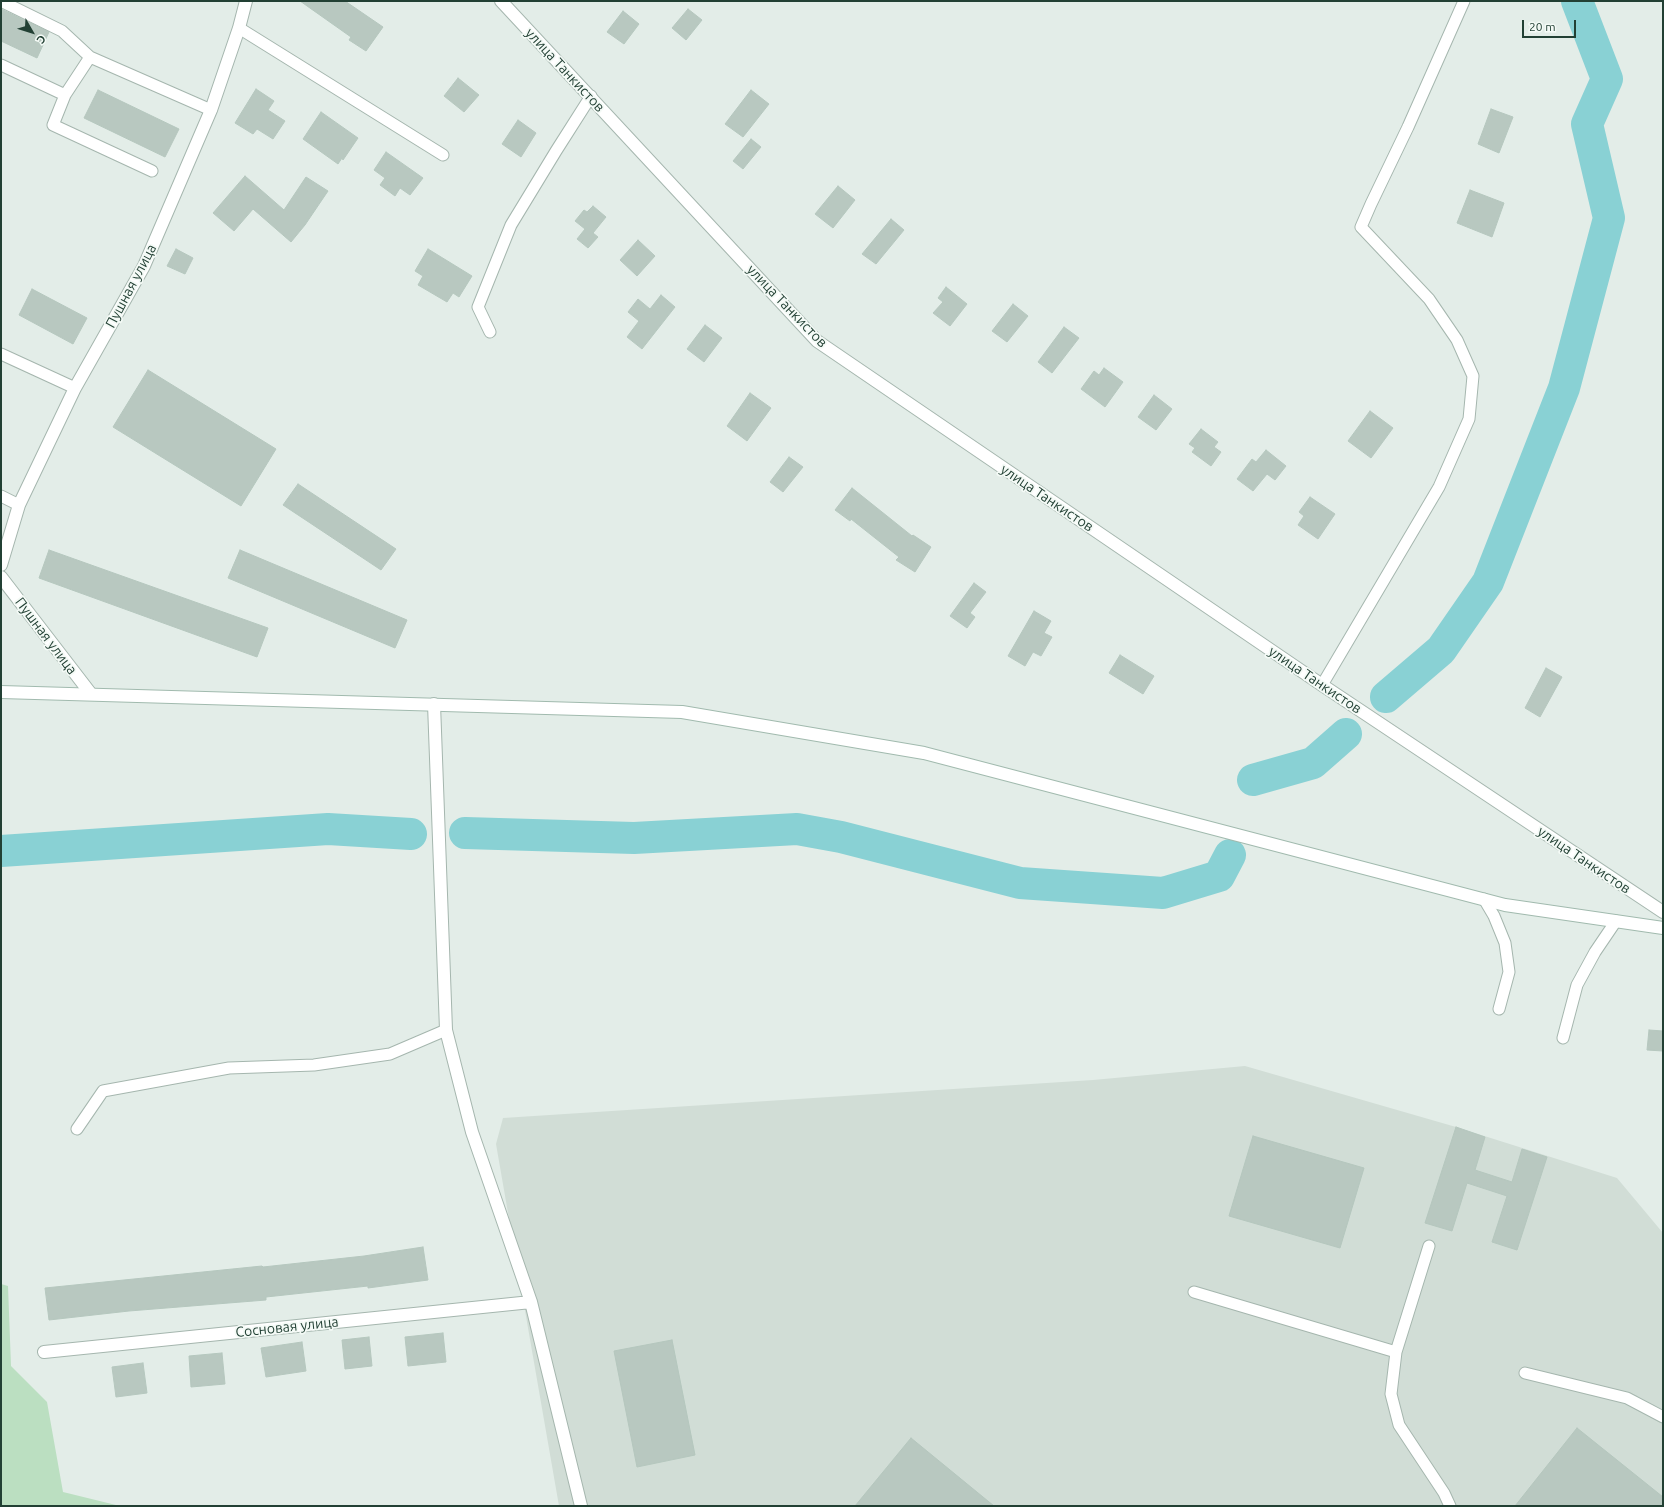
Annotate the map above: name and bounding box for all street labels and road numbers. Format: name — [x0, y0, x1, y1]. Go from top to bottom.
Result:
street label: улица Танкистов — [522, 25, 608, 115]
street label: Пушная улица — [102, 241, 160, 331]
street label: улица Танкистов — [743, 261, 831, 351]
street label: улица Танкистов — [997, 461, 1097, 535]
street label: Пушная улица — [12, 594, 80, 678]
street label: улица Танкистов — [1265, 643, 1365, 717]
street label: улица Танкистов — [1534, 823, 1634, 897]
street label: Сосновая улица — [235, 1313, 339, 1341]

